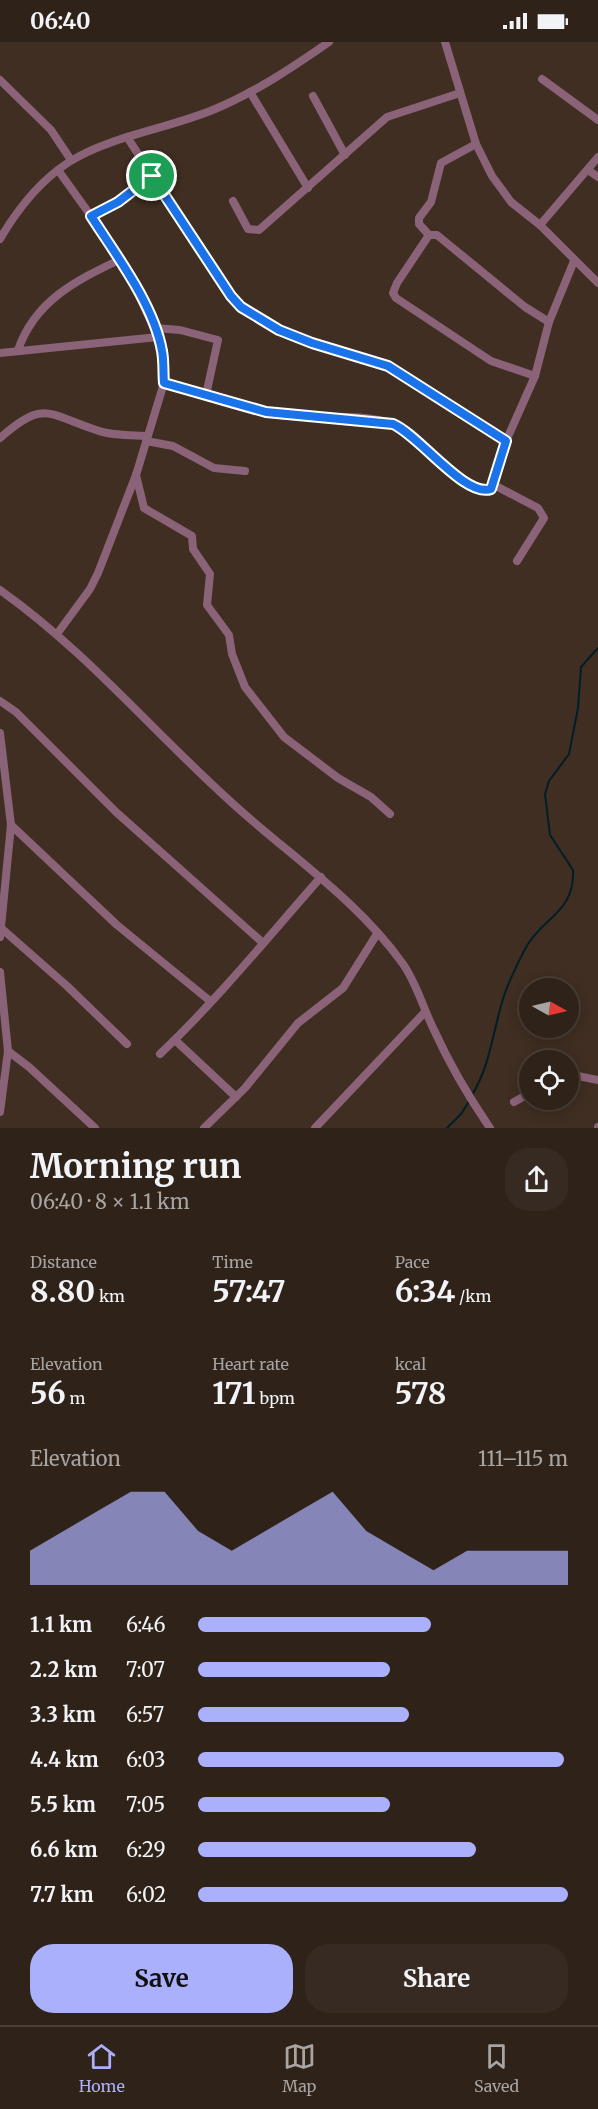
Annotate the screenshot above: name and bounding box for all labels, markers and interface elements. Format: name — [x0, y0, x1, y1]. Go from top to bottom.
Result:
text: 06:40 — [30, 7, 91, 35]
pin — [126, 150, 177, 201]
icon: arrive — [135, 159, 168, 192]
north arrow — [519, 978, 579, 1038]
map controls — [519, 978, 579, 1110]
button: locate — [519, 1050, 579, 1110]
text: Morning run — [30, 1146, 241, 1187]
button: share — [505, 1148, 568, 1211]
text: 06:40 · 8 × 1.1 km — [30, 1189, 190, 1214]
text: Distance — [30, 1252, 97, 1272]
text: Time — [212, 1252, 253, 1272]
text: Pace — [395, 1252, 430, 1272]
text: 8.80 — [30, 1272, 95, 1310]
text: 57:47 — [212, 1272, 286, 1310]
text: 6:34 — [395, 1272, 455, 1310]
text: km — [95, 1286, 125, 1306]
text: /km — [455, 1286, 491, 1306]
text: Elevation — [30, 1354, 103, 1374]
text: Heart rate — [212, 1354, 289, 1374]
text: kcal — [395, 1354, 426, 1374]
text: 56 — [30, 1374, 66, 1412]
text: 171 — [212, 1374, 256, 1412]
text: 578 — [395, 1374, 446, 1412]
text: m — [66, 1388, 85, 1408]
text: bpm — [256, 1388, 295, 1408]
text: Elevation — [30, 1446, 121, 1471]
text: 111–115 m — [478, 1446, 568, 1471]
text: 1.1 km — [30, 1612, 92, 1637]
text: 6:46 — [126, 1612, 166, 1637]
text: 2.2 km — [30, 1657, 97, 1682]
text: 7:07 — [126, 1657, 165, 1682]
text: 3.3 km — [30, 1702, 96, 1727]
text: 6:57 — [126, 1702, 164, 1727]
text: 4.4 km — [30, 1747, 99, 1772]
text: 6:03 — [126, 1747, 166, 1772]
text: 5.5 km — [30, 1792, 96, 1817]
text: 7:05 — [126, 1792, 165, 1817]
text: 6.6 km — [30, 1837, 98, 1862]
text: 6:29 — [126, 1837, 166, 1862]
text: 7.7 km — [30, 1882, 94, 1907]
text: 6:02 — [126, 1882, 166, 1907]
button: Save — [30, 1944, 293, 2013]
button: Share — [305, 1944, 568, 2013]
tab: Home — [79, 2040, 125, 2096]
tab: Map — [282, 2040, 316, 2096]
tab: Saved — [474, 2040, 519, 2096]

